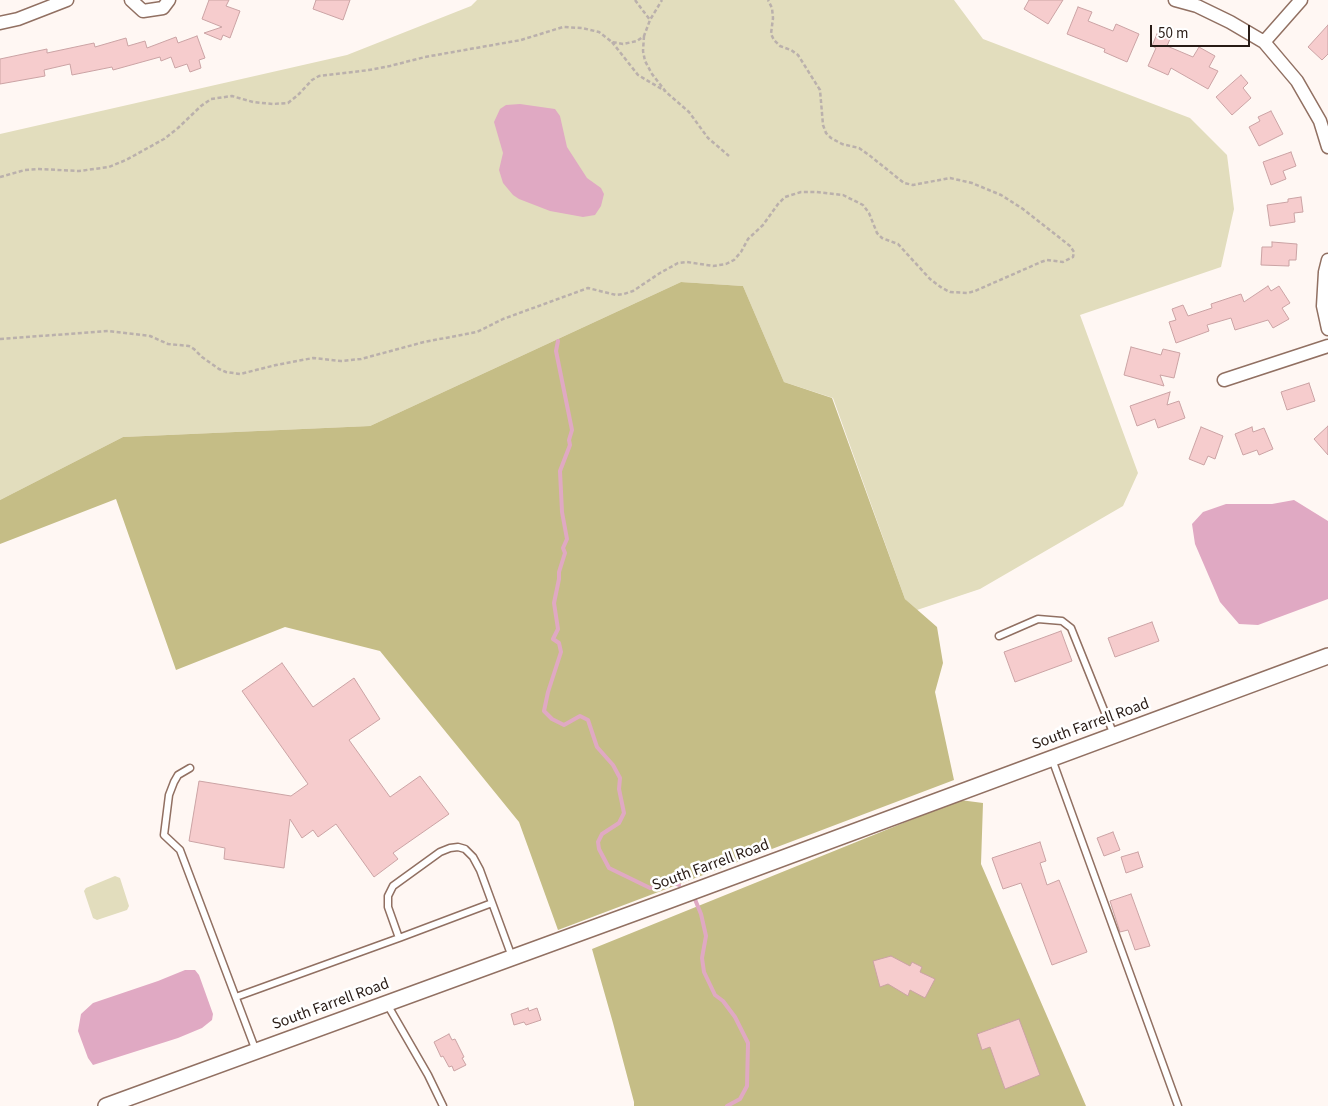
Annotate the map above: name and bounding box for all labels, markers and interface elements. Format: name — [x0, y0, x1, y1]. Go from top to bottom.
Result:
scale bar — [1153, 15, 1253, 47]
text: 50 m — [1158, 23, 1188, 44]
street label: South Farrell Road — [1030, 695, 1152, 755]
street label: South Farrell Road — [650, 836, 772, 896]
street label: South Farrell Road — [270, 975, 392, 1035]

